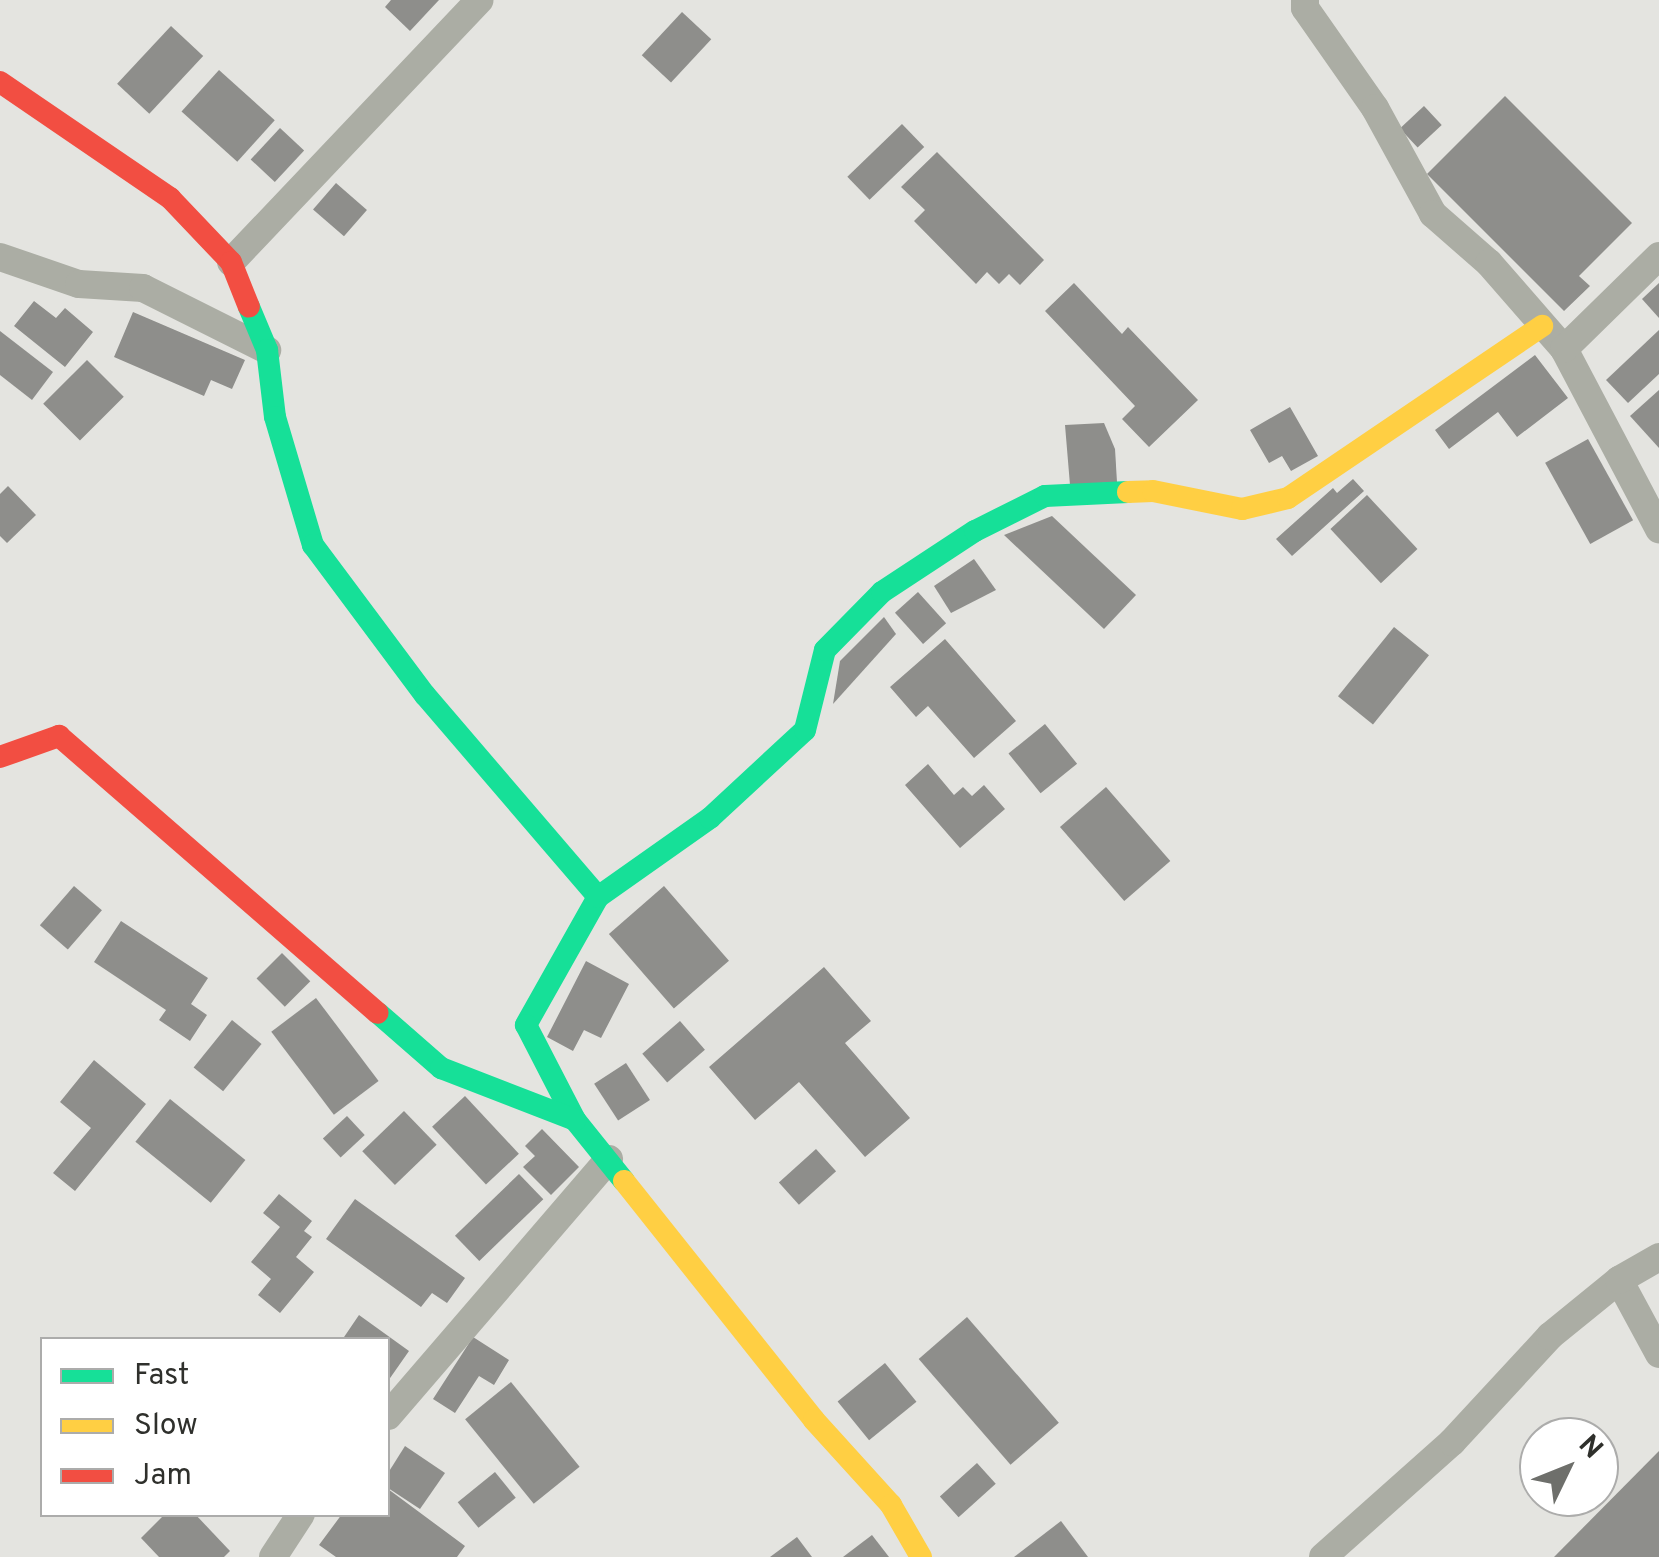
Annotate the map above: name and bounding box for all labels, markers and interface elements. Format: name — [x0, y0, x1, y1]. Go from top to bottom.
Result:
legend — [40, 1337, 390, 1517]
text: Fast — [134, 1358, 189, 1395]
text: Slow — [134, 1408, 198, 1445]
north arrow — [1519, 1417, 1619, 1517]
text: N — [1569, 1428, 1609, 1468]
text: Jam — [134, 1458, 192, 1495]

